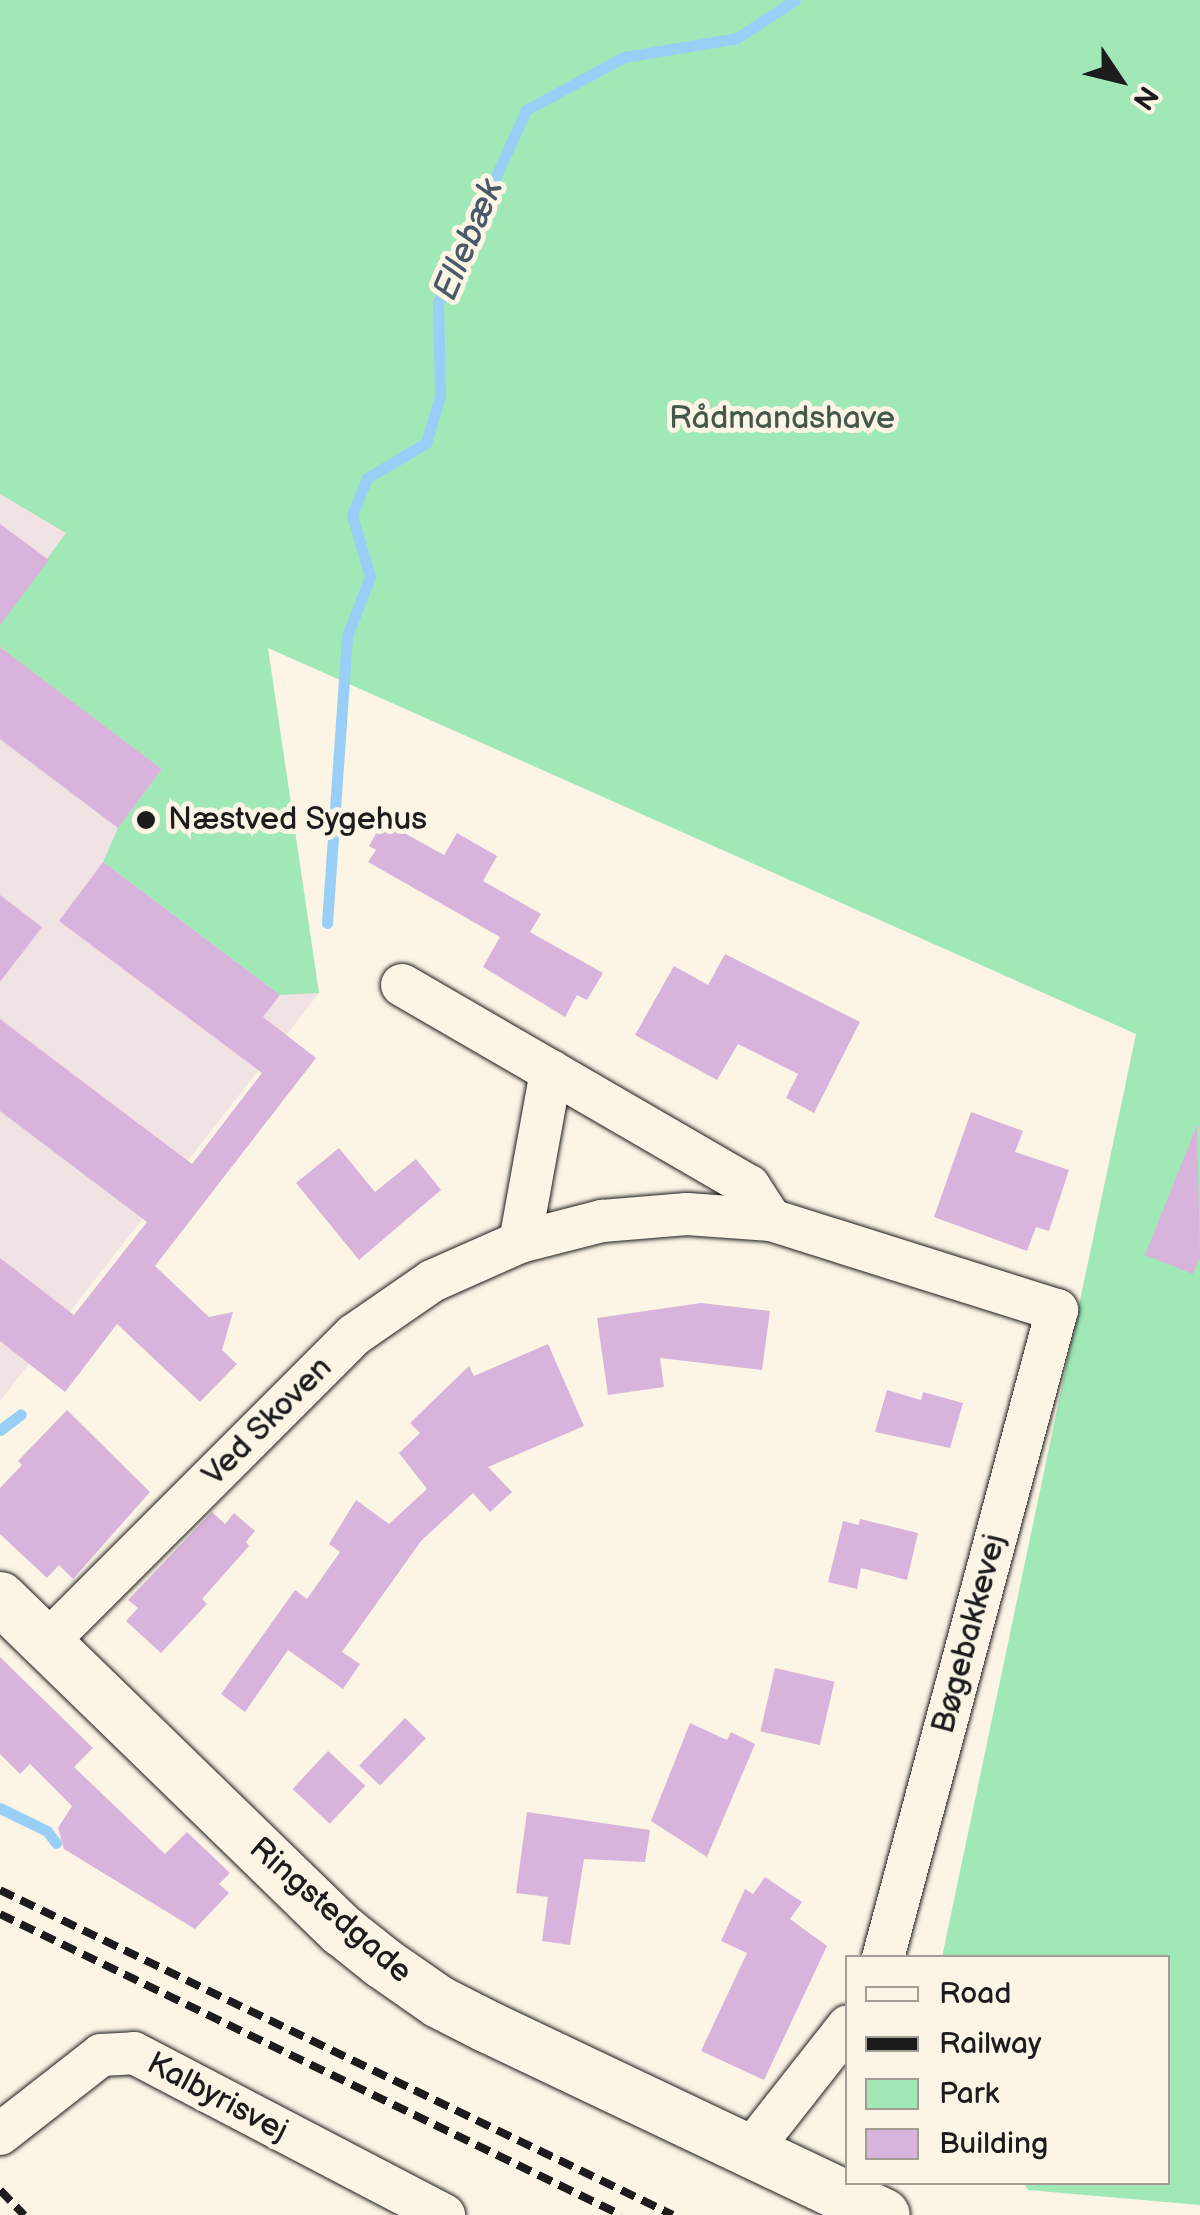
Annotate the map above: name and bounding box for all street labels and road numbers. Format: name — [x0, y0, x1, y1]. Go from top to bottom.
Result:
street label: Ved Skoven — [195, 1349, 341, 1495]
street label: Bøgebakkevej — [925, 1530, 1015, 1738]
street label: Ringstedgade — [241, 1830, 419, 1992]
street label: Kalbyrisvej — [140, 2045, 294, 2151]

